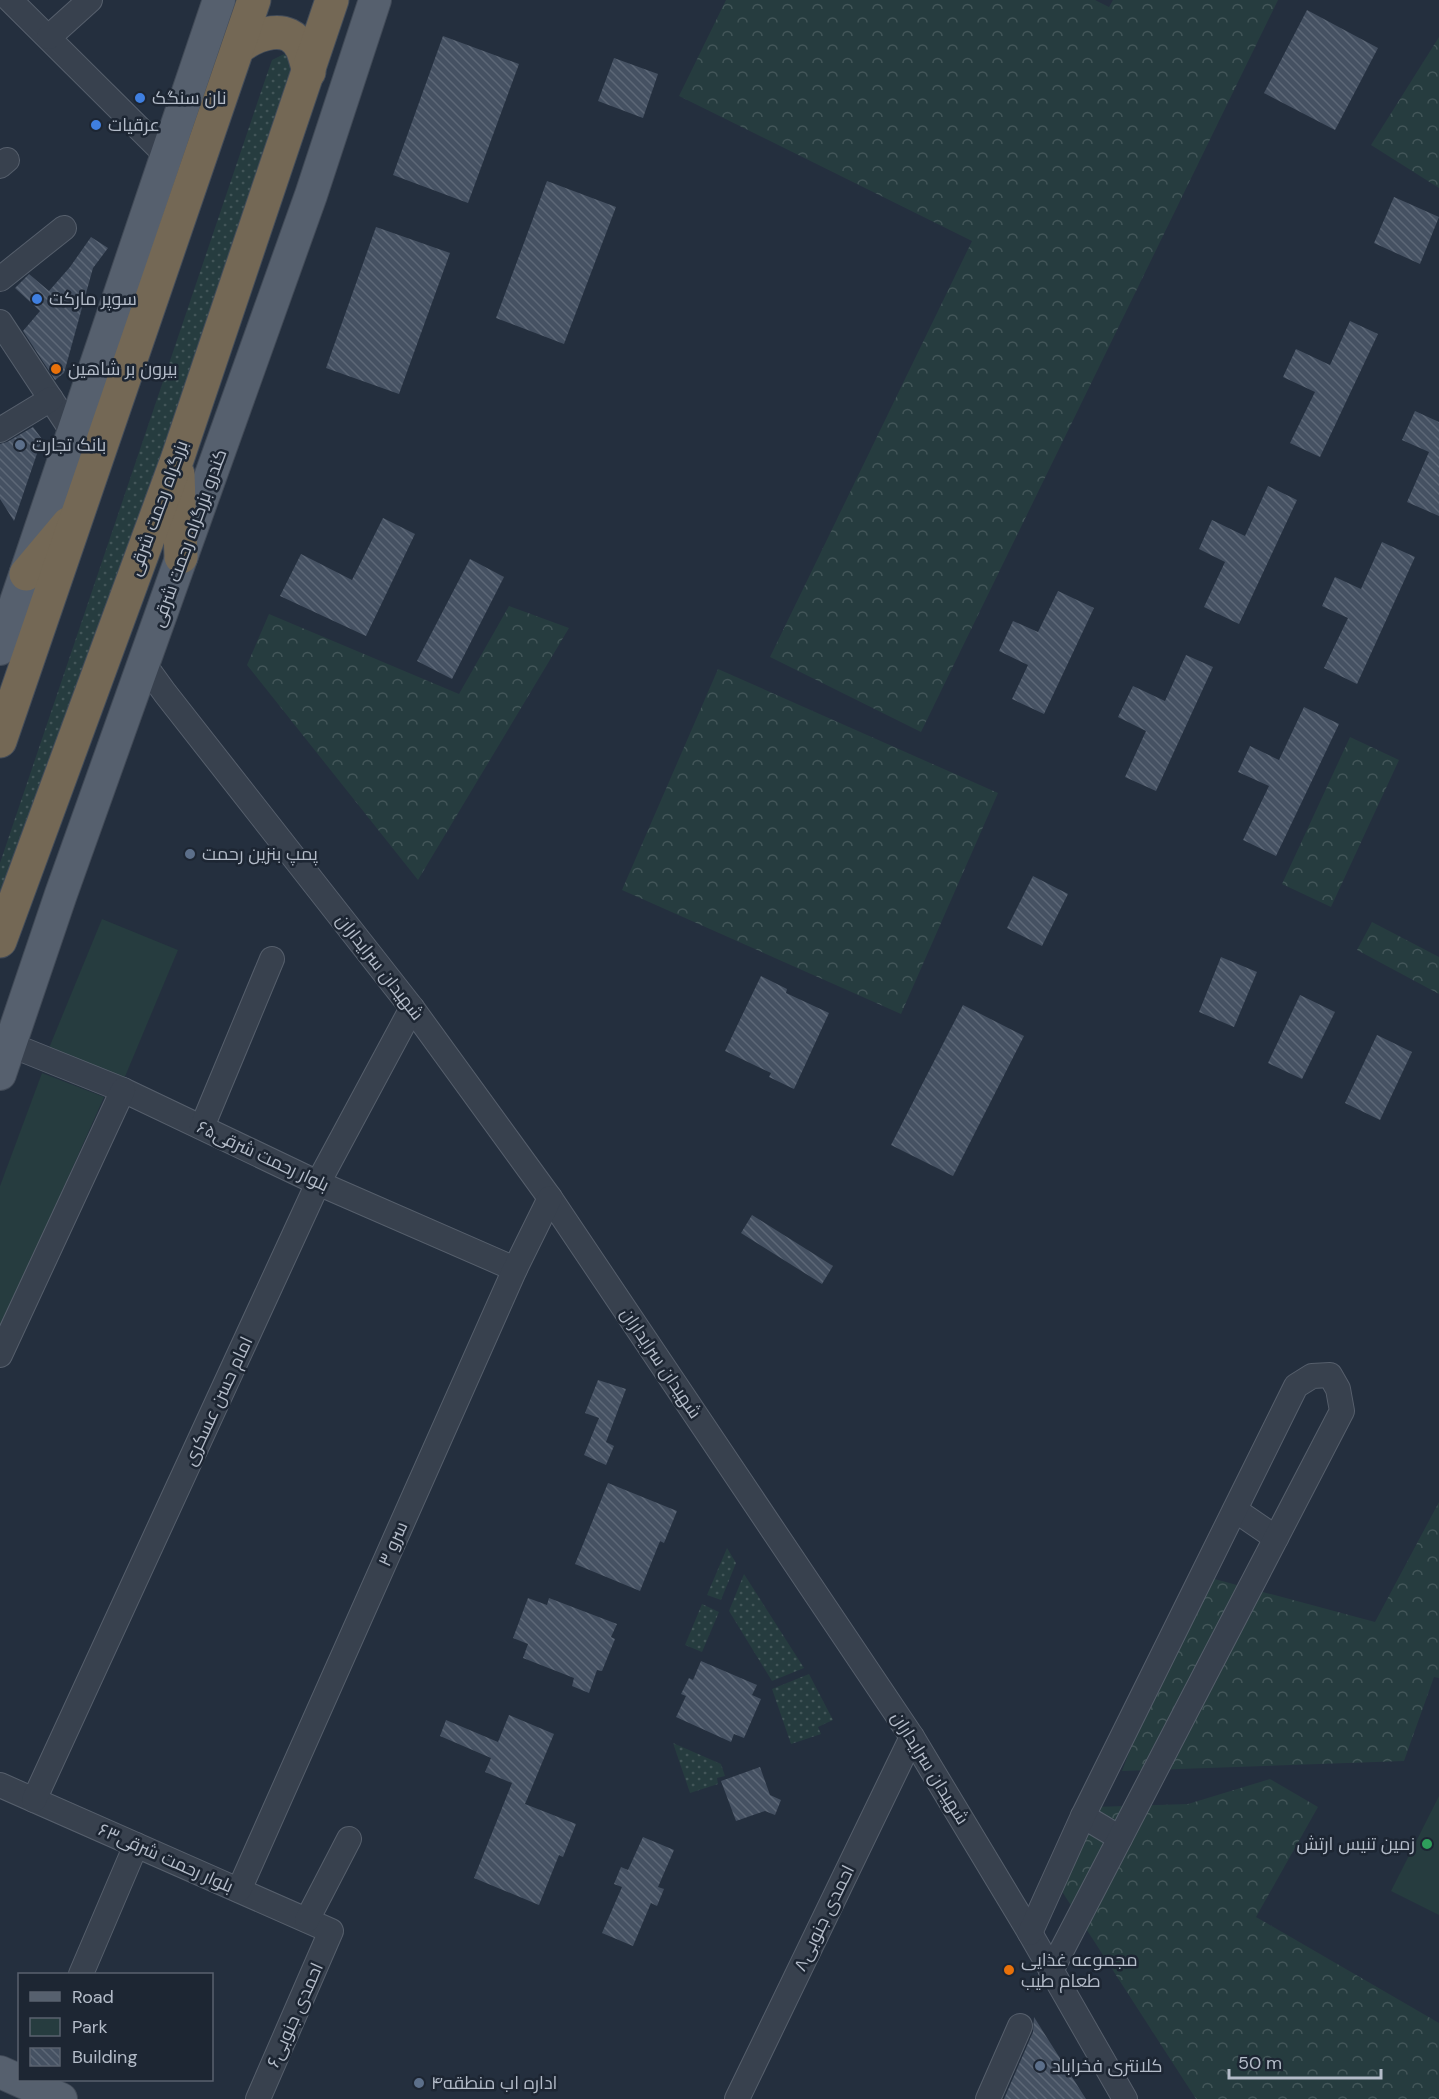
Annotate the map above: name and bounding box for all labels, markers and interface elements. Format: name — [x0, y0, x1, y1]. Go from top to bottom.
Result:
place label: نان سنگک — [152, 86, 227, 110]
marker: نان سنگک — [133, 91, 147, 105]
place label: عرقیات — [108, 113, 160, 137]
marker: عرقیات — [89, 118, 103, 132]
place label: سوپر مارکت — [49, 287, 137, 311]
marker: سوپر مارکت — [30, 292, 44, 306]
place label: بیرون بر شاهین — [68, 357, 177, 381]
marker: بیرون بر شاهین — [49, 362, 63, 376]
place label: بانک تجارت — [32, 433, 106, 457]
street label: بزرگراه رحمت شرقی — [122, 437, 194, 579]
marker: بانک تجارت — [13, 438, 27, 452]
street label: کندرو بزرگراه رحمت شرقی — [146, 446, 232, 630]
place label: پمپ بنزین رحمت — [202, 842, 318, 866]
marker: پمپ بنزین رحمت — [183, 847, 197, 861]
street label: شهیدان سرایداران — [331, 909, 429, 1025]
street label: بلوار رحمت شرقی۶۵ — [193, 1115, 333, 1197]
street label: شهیدان سرایداران — [615, 1303, 707, 1423]
street label: امام حسن عسکری — [178, 1333, 258, 1469]
street label: سرو ۳ — [373, 1518, 413, 1570]
street label: شهیدان سرایداران — [886, 1707, 974, 1829]
street label: بلوار رحمت شرقی۶۳ — [95, 1817, 237, 1899]
place label: زمین تنیس ارتش — [1297, 1832, 1415, 1856]
marker: زمین تنیس ارتش — [1420, 1837, 1434, 1851]
street label: احمدی جنوبی۸ — [788, 1861, 860, 1975]
place label: مجموعه غذایی طعام طیب — [1021, 1948, 1138, 1993]
street label: احمدی جنوبی۶ — [261, 1959, 329, 2071]
marker: مجموعه غذایی طعام طیب — [1002, 1963, 1016, 1977]
legend — [18, 1973, 213, 2081]
text: Road — [72, 1985, 114, 2009]
text: Park — [72, 2015, 108, 2039]
scale bar — [1229, 2042, 1380, 2080]
text: Building — [72, 2045, 137, 2069]
text: 50 m — [1238, 2051, 1282, 2075]
place label: کلانتری فخراباد — [1052, 2054, 1163, 2078]
marker: کلانتری فخراباد — [1033, 2059, 1047, 2073]
place label: اداره اب منطقه۴ — [431, 2071, 557, 2095]
marker: اداره اب منطقه۴ — [412, 2076, 426, 2090]

